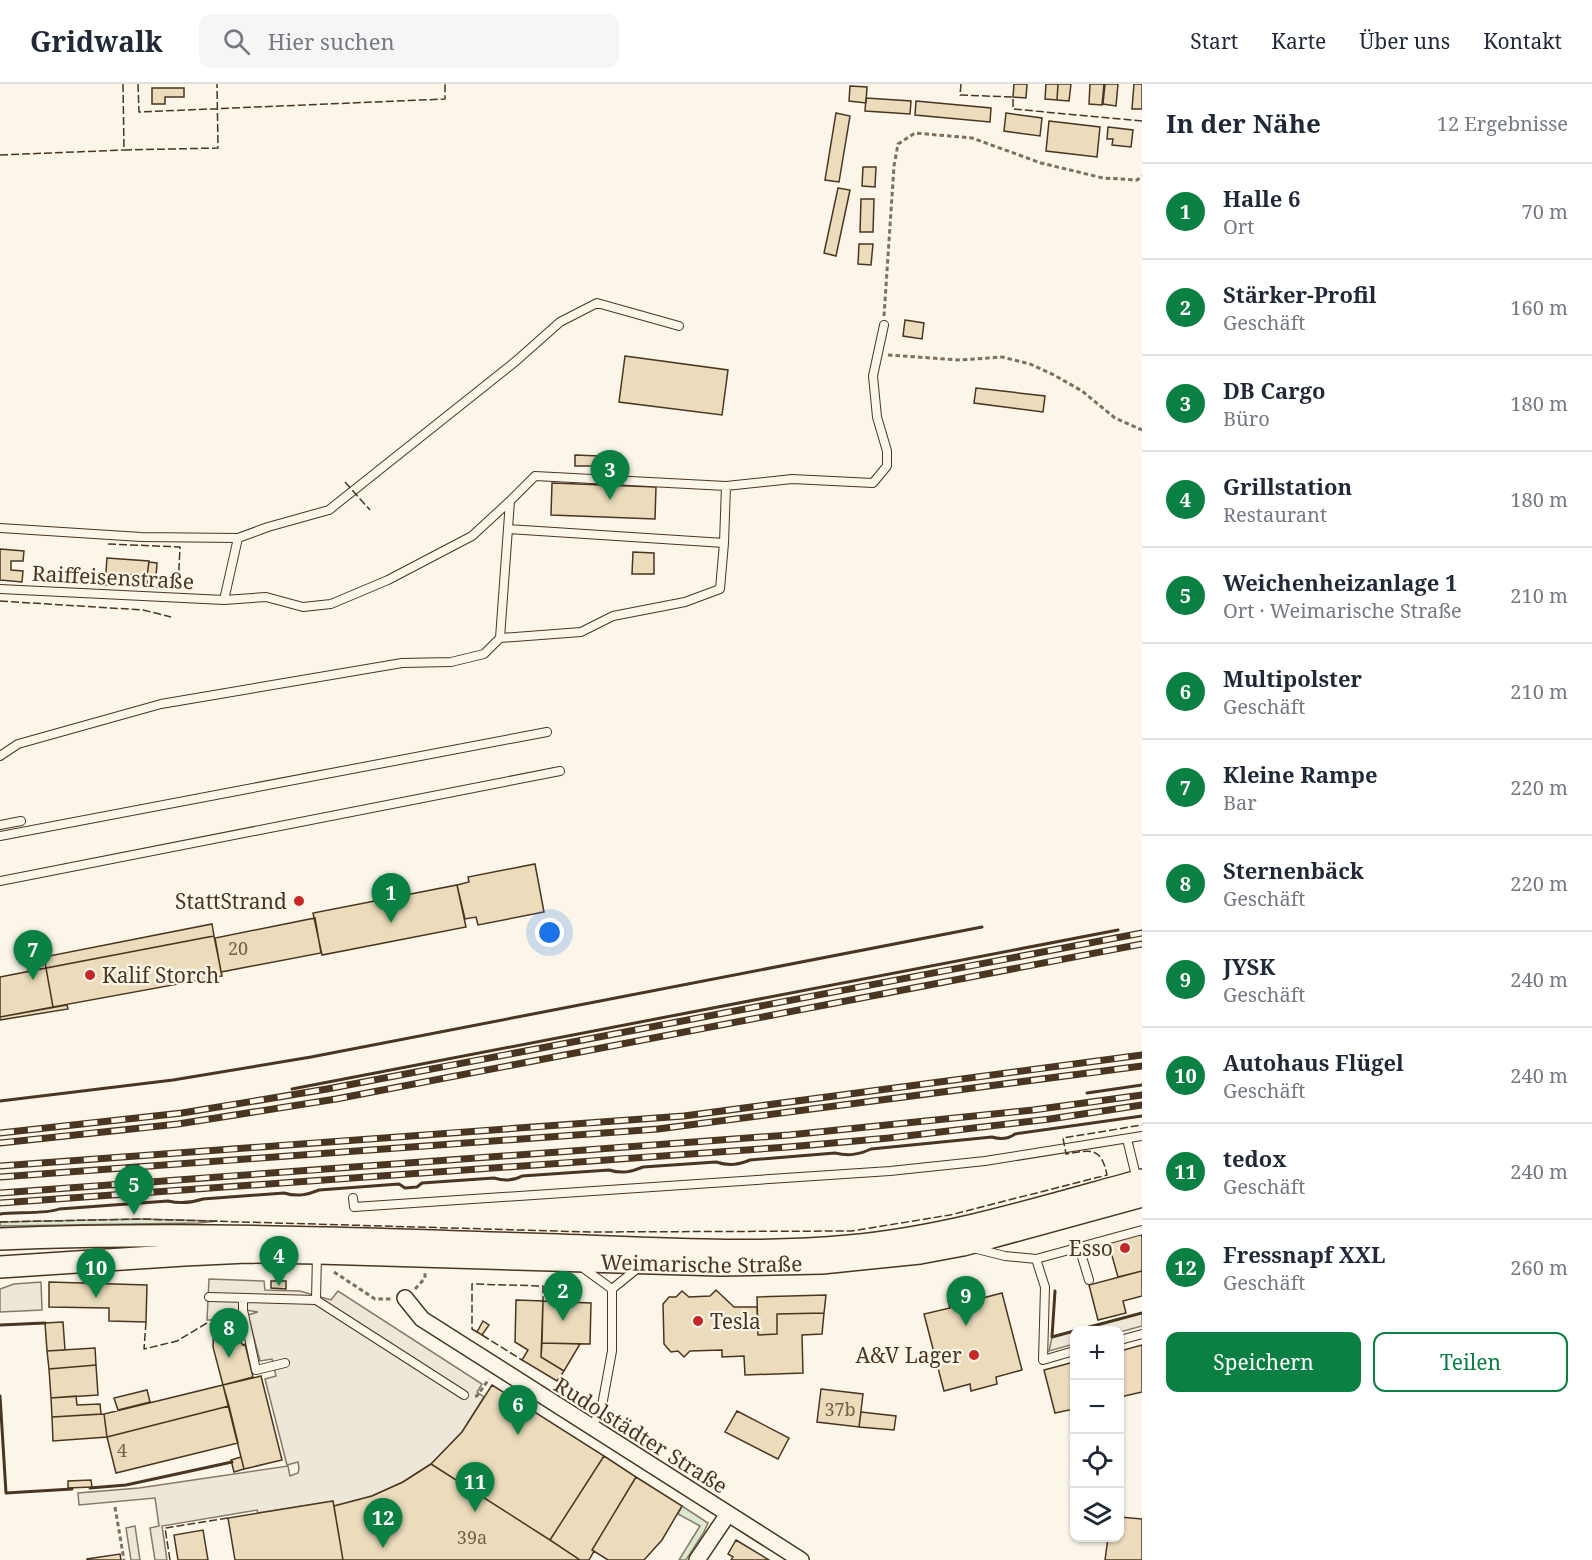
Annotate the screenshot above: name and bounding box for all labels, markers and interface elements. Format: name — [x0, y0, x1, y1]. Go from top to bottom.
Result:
search box — [199, 14, 619, 68]
text: Gridwalk — [30, 22, 163, 60]
icon: search — [220, 25, 253, 58]
text: Hier suchen — [268, 26, 395, 56]
text: Start — [1190, 27, 1238, 55]
text: Karte — [1271, 27, 1326, 55]
text: Über uns — [1359, 27, 1450, 55]
text: Kontakt — [1483, 27, 1562, 55]
text: In der Nähe — [1166, 105, 1321, 141]
text: 12 Ergebnisse — [1437, 110, 1568, 137]
text: Halle 6 — [1223, 183, 1300, 213]
text: 1 — [1180, 198, 1191, 225]
text: 70 m — [1522, 198, 1568, 225]
text: Ort — [1223, 213, 1254, 240]
text: Stärker-Profil — [1223, 279, 1376, 309]
text: 2 — [1180, 294, 1191, 321]
text: 160 m — [1510, 294, 1568, 321]
text: Geschäft — [1223, 309, 1305, 336]
text: DB Cargo — [1223, 375, 1326, 405]
text: 3 — [1180, 390, 1191, 417]
text: 180 m — [1510, 390, 1568, 417]
text: Büro — [1223, 405, 1270, 432]
pin: 3 — [590, 450, 630, 500]
text: Grillstation — [1223, 471, 1352, 501]
text: 4 — [1180, 486, 1191, 513]
text: 180 m — [1510, 486, 1568, 513]
text: Restaurant — [1223, 501, 1327, 528]
street label: Raiffeisenstraße — [31, 559, 195, 595]
text: Weichenheizanlage 1 — [1223, 567, 1458, 597]
text: 5 — [1180, 582, 1191, 609]
text: 210 m — [1510, 582, 1568, 609]
text: Ort · Weimarische Straße — [1223, 597, 1462, 624]
text: Multipolster — [1223, 663, 1362, 693]
text: 6 — [1180, 678, 1191, 705]
text: 210 m — [1510, 678, 1568, 705]
text: Geschäft — [1223, 693, 1305, 720]
text: Kleine Rampe — [1223, 759, 1378, 789]
text: 7 — [1180, 774, 1191, 801]
text: 220 m — [1510, 774, 1568, 801]
text: Bar — [1223, 789, 1257, 816]
text: Sternenbäck — [1223, 855, 1364, 885]
text: 8 — [1180, 870, 1191, 897]
text: 220 m — [1510, 870, 1568, 897]
pin: 1 — [372, 874, 410, 923]
text: Geschäft — [1223, 885, 1305, 912]
place label: StattStrand — [175, 887, 287, 915]
marker: StattStrand — [292, 894, 306, 908]
your location — [535, 918, 564, 947]
pin: 7 — [14, 930, 52, 980]
house number: 20 — [228, 936, 248, 960]
text: JYSK — [1223, 951, 1275, 981]
place label: Kalif Storch — [102, 961, 219, 989]
text: 9 — [1180, 966, 1191, 993]
text: 240 m — [1510, 966, 1568, 993]
marker: Kalif Storch — [83, 968, 97, 982]
text: Geschäft — [1223, 981, 1305, 1008]
text: Autohaus Flügel — [1223, 1047, 1404, 1077]
text: 10 — [1174, 1062, 1197, 1089]
text: 240 m — [1510, 1062, 1568, 1089]
text: Geschäft — [1223, 1077, 1305, 1104]
text: tedox — [1223, 1143, 1287, 1173]
text: 11 — [1174, 1158, 1197, 1185]
text: 240 m — [1510, 1158, 1568, 1185]
pin: 5 — [114, 1166, 154, 1215]
text: Geschäft — [1223, 1173, 1305, 1200]
place label: Esso — [1069, 1234, 1113, 1262]
pin: 4 — [260, 1236, 298, 1286]
text: Fressnapf XXL — [1223, 1239, 1385, 1269]
marker: Esso — [1118, 1241, 1132, 1255]
street label: Weimarische Straße — [600, 1247, 803, 1279]
pin: 10 — [76, 1248, 116, 1298]
text: 12 — [1174, 1254, 1197, 1281]
text: 260 m — [1510, 1254, 1568, 1281]
text: Geschäft — [1223, 1269, 1305, 1296]
pin: 2 — [544, 1272, 582, 1321]
pin: 9 — [946, 1276, 986, 1326]
place label: Tesla — [710, 1307, 761, 1335]
pin: 8 — [210, 1308, 248, 1358]
marker: Tesla — [691, 1314, 705, 1328]
map controls — [1070, 1326, 1124, 1542]
button: + — [1070, 1326, 1124, 1380]
button: Speichern — [1166, 1332, 1361, 1392]
button: Teilen — [1373, 1332, 1568, 1392]
place label: A&V Lager — [855, 1341, 962, 1369]
marker: A&V Lager — [967, 1348, 981, 1362]
street label: Rudolstädter Straße — [549, 1370, 733, 1500]
button: − — [1070, 1380, 1124, 1434]
pin: 6 — [498, 1386, 538, 1435]
house number: 37b — [824, 1397, 856, 1421]
button: locate — [1070, 1434, 1124, 1488]
house number: 4 — [117, 1438, 127, 1462]
pin: 11 — [456, 1462, 494, 1512]
button: layers — [1070, 1488, 1124, 1542]
pin: 12 — [364, 1498, 403, 1548]
house number: 39a — [457, 1525, 487, 1549]

